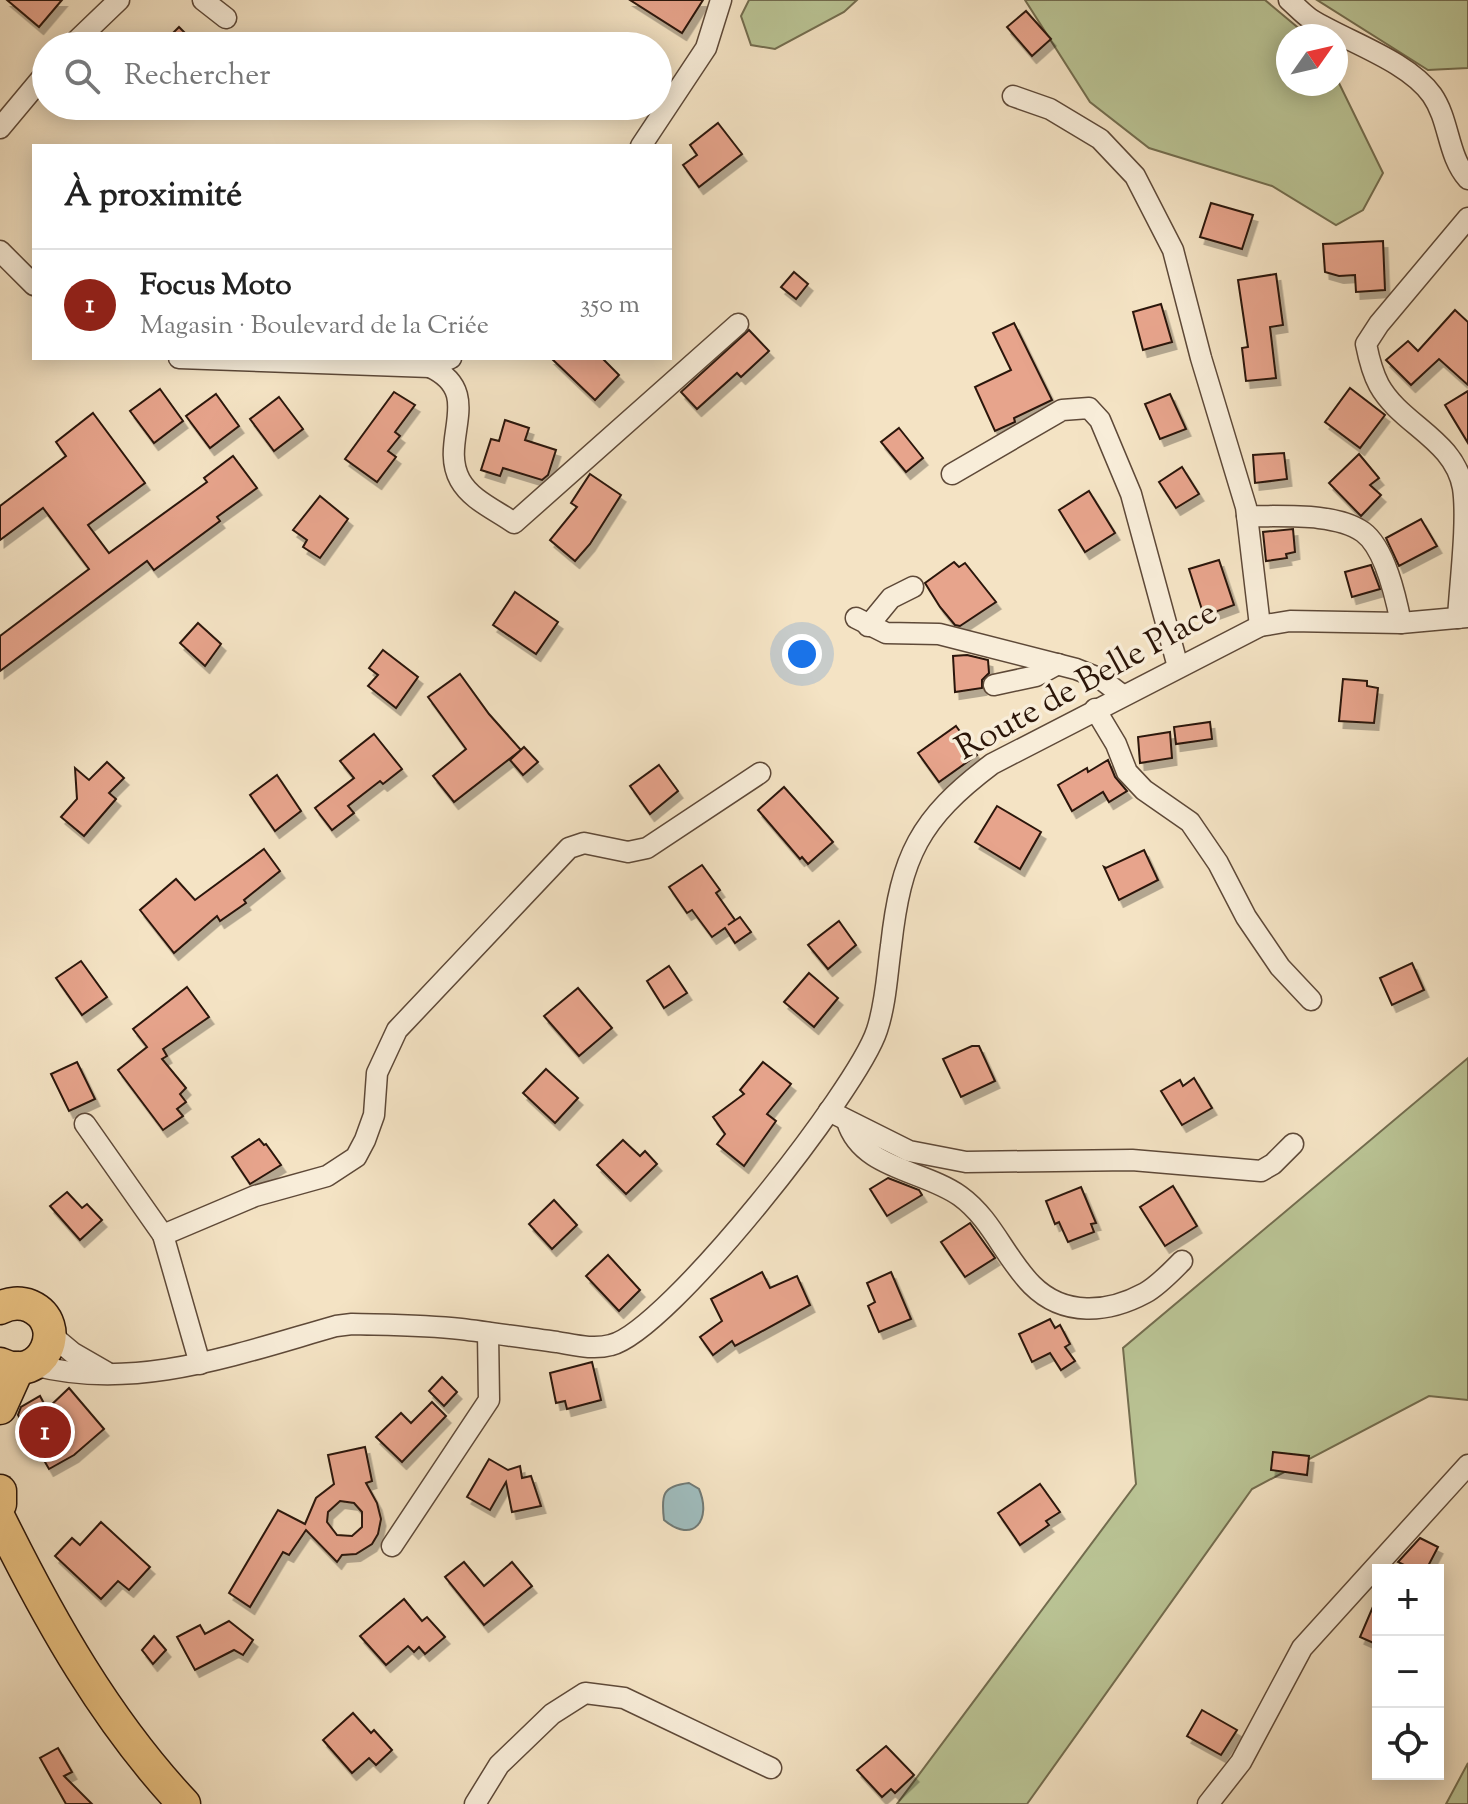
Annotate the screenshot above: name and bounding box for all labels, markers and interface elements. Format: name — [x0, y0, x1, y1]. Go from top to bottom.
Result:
north arrow — [1276, 24, 1348, 96]
search box — [32, 32, 672, 120]
icon: search — [60, 54, 104, 98]
text: Rechercher — [124, 55, 271, 98]
text: À proximité — [64, 172, 242, 221]
text: Focus Moto — [140, 265, 292, 308]
text: 1 — [86, 287, 94, 324]
text: 350 m — [580, 287, 640, 324]
text: Magasin · Boulevard de la Criée — [140, 308, 489, 345]
street label: Route de Belle Place — [947, 590, 1227, 774]
your location — [782, 634, 822, 674]
pin: 1 — [19, 1402, 71, 1462]
map controls — [1372, 1564, 1444, 1780]
button: + — [1372, 1564, 1444, 1636]
button: − — [1372, 1636, 1444, 1708]
button: locate — [1372, 1708, 1444, 1780]

